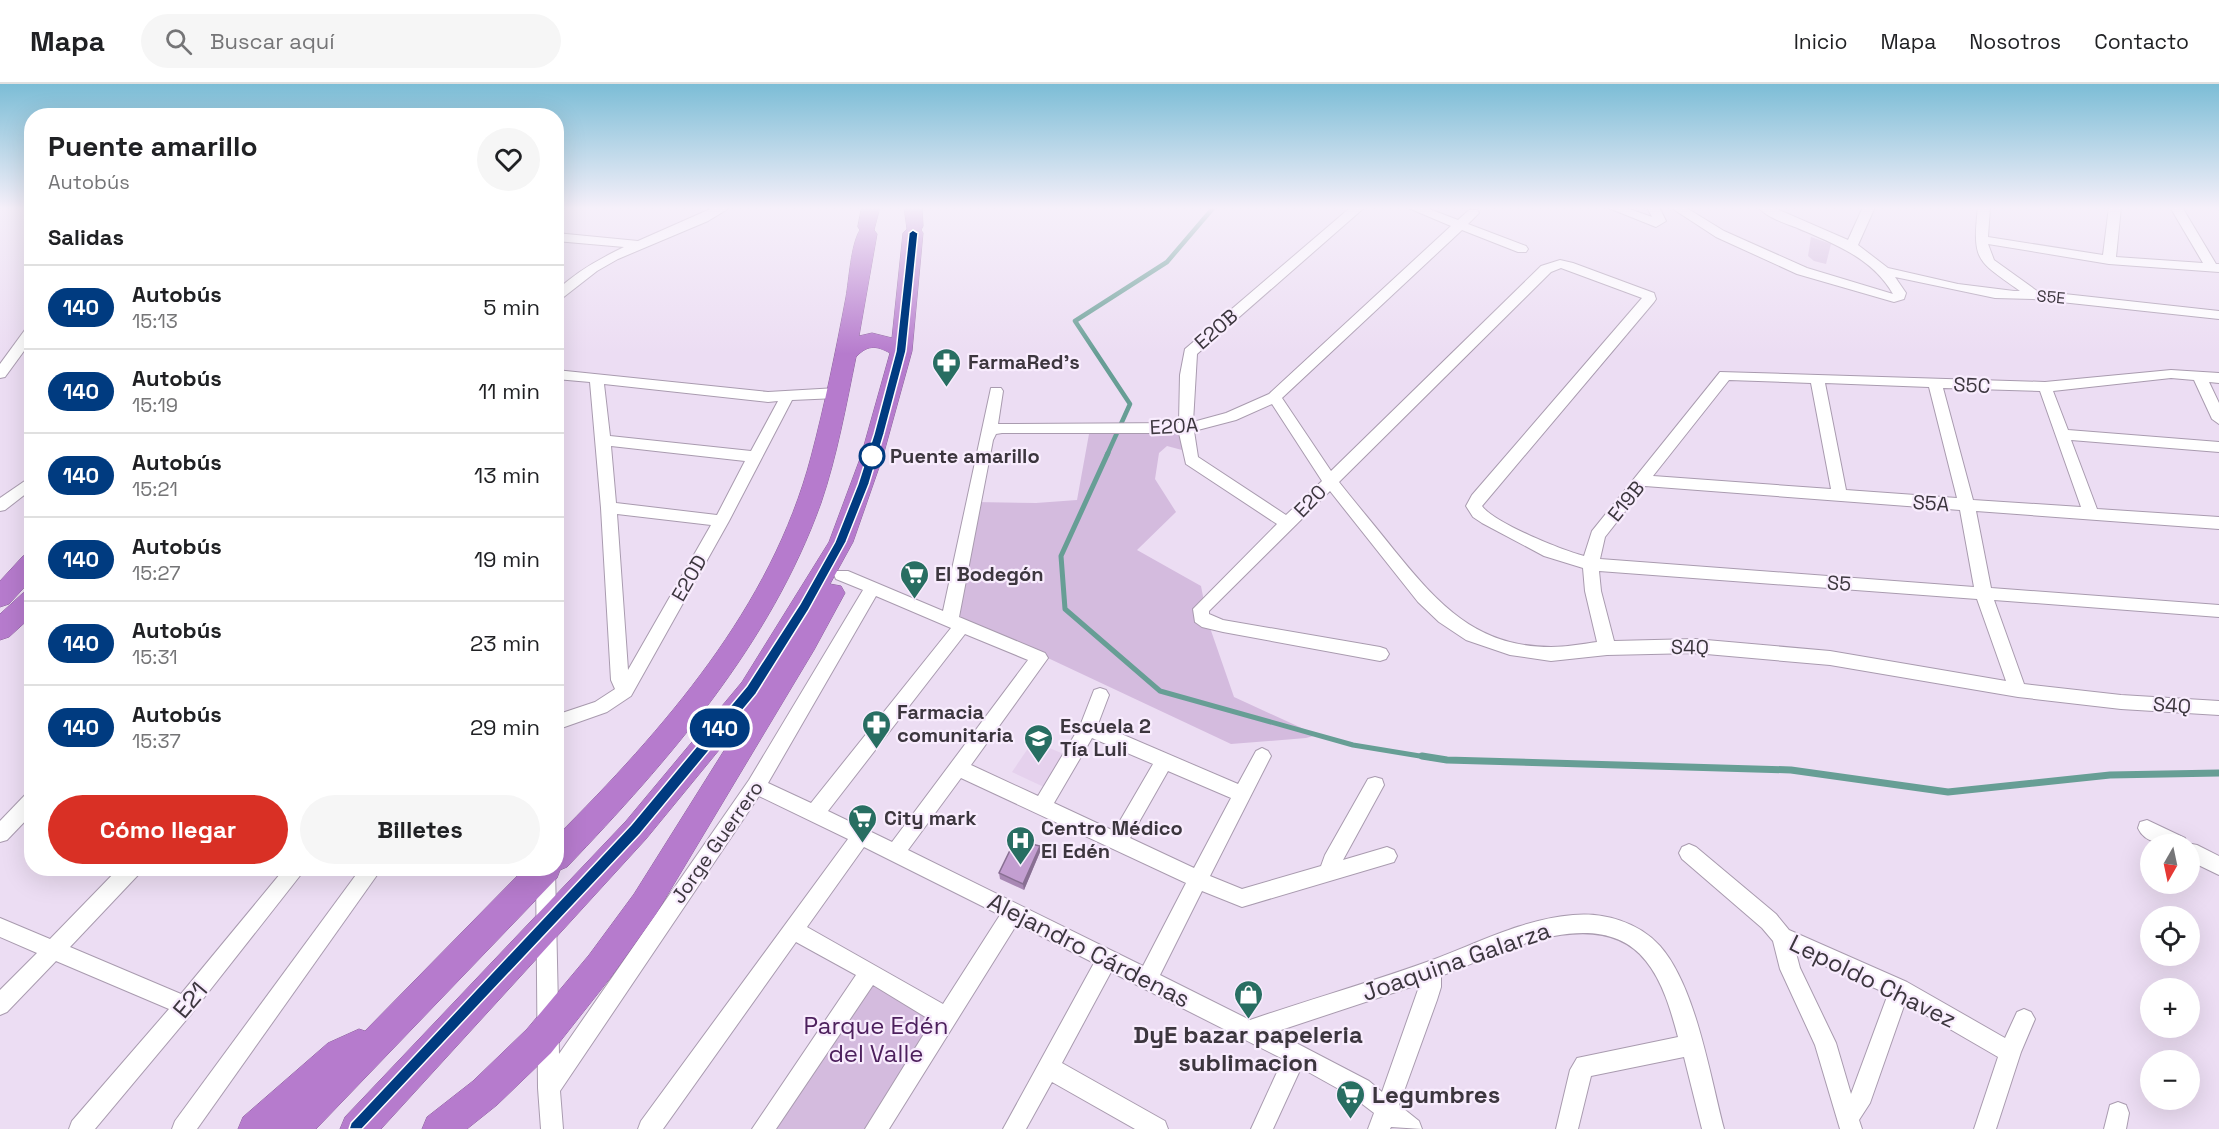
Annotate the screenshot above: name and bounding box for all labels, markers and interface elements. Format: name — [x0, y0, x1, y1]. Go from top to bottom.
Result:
search box — [141, 14, 561, 68]
text: Mapa — [30, 23, 105, 59]
icon: search — [162, 25, 195, 58]
text: Buscar aquí — [210, 27, 335, 55]
text: Inicio — [1794, 28, 1848, 55]
text: Mapa — [1881, 28, 1936, 55]
text: Nosotros — [1969, 28, 2061, 55]
text: Contacto — [2094, 28, 2189, 55]
text: Puente amarillo — [48, 128, 258, 164]
button: heart — [477, 128, 540, 191]
text: Autobús — [48, 169, 130, 195]
text: Salidas — [48, 223, 124, 251]
text: Autobús — [132, 280, 222, 308]
street label: S5E — [2036, 285, 2066, 309]
text: 5 min — [483, 293, 540, 321]
text: 140 — [63, 294, 99, 321]
street label: E20B — [1189, 303, 1243, 355]
text: 15:13 — [132, 308, 178, 334]
pharmacy icon: FarmaRed's — [931, 346, 963, 388]
place label: FarmaRed's — [968, 349, 1080, 375]
text: Autobús — [132, 364, 222, 392]
street label: S5C — [1953, 371, 1991, 399]
text: 11 min — [478, 377, 540, 405]
text: 140 — [63, 378, 99, 405]
text: 15:19 — [132, 392, 178, 418]
street label: E20A — [1149, 412, 1199, 440]
marker: Puente amarillo — [859, 443, 885, 469]
place label: Puente amarillo — [890, 443, 1040, 469]
text: Autobús — [132, 448, 222, 476]
text: 13 min — [474, 461, 540, 489]
text: 140 — [63, 462, 99, 489]
street label: E19B — [1602, 475, 1650, 527]
text: 15:21 — [132, 476, 178, 502]
street label: E20 — [1288, 479, 1332, 523]
street label: S5A — [1912, 489, 1951, 517]
text: Autobús — [132, 532, 222, 560]
text: 19 min — [474, 545, 540, 573]
text: 140 — [63, 546, 99, 573]
street label: E20D — [665, 550, 713, 606]
supermarket icon: El Bodegón — [898, 558, 930, 600]
text: 15:27 — [132, 560, 181, 586]
place label: El Bodegón — [935, 561, 1044, 587]
street label: S5 — [1826, 569, 1852, 597]
text: Autobús — [132, 616, 222, 644]
text: 23 min — [470, 629, 540, 657]
text: 140 — [63, 630, 99, 657]
street label: S4Q — [1671, 634, 1709, 660]
text: 15:31 — [132, 644, 178, 670]
street label: S4Q — [2152, 691, 2192, 719]
place label: Farmacia comunitaria — [897, 699, 1014, 748]
text: Autobús — [132, 700, 222, 728]
line badge: 140 — [686, 708, 754, 748]
pharmacy icon: Farmacia comunitaria — [860, 708, 892, 750]
text: 29 min — [470, 713, 540, 741]
place label: Escuela 2 Tía Luli — [1060, 713, 1151, 762]
text: 140 — [63, 714, 99, 741]
text: 140 — [702, 715, 738, 742]
school or university icon: Escuela 2 Tía Luli — [1023, 722, 1055, 764]
text: 15:37 — [132, 728, 181, 754]
street label: Jorge Guerrero — [665, 776, 769, 908]
button: Cómo llegar — [48, 795, 288, 864]
button: Billetes — [300, 795, 540, 864]
supermarket icon: City mark — [847, 802, 879, 844]
place label: City mark — [884, 805, 977, 831]
place label: Centro Médico El Edén — [1041, 815, 1183, 864]
hospital icon: Centro Médico El Edén — [1004, 824, 1036, 866]
north arrow — [2140, 834, 2200, 894]
map controls — [2140, 834, 2200, 1110]
street label: Alejandro Cárdenas — [982, 886, 1196, 1014]
button: locate — [2140, 906, 2200, 966]
street label: Joaquina Galarza — [1358, 914, 1554, 1008]
street label: Lepoldo Chavez — [1784, 927, 1962, 1035]
street label: E21 — [166, 975, 214, 1025]
shop icon: DyE bazar papeleria sublimacion — [1232, 978, 1264, 1020]
button: + — [2140, 978, 2200, 1038]
park label: Parque Edén del Valle — [804, 1010, 948, 1069]
place label: DyE bazar papeleria sublimacion — [1133, 1019, 1363, 1078]
button: − — [2140, 1050, 2200, 1110]
supermarket icon: Legumbres — [1335, 1078, 1367, 1120]
place label: Legumbres — [1372, 1079, 1500, 1110]

